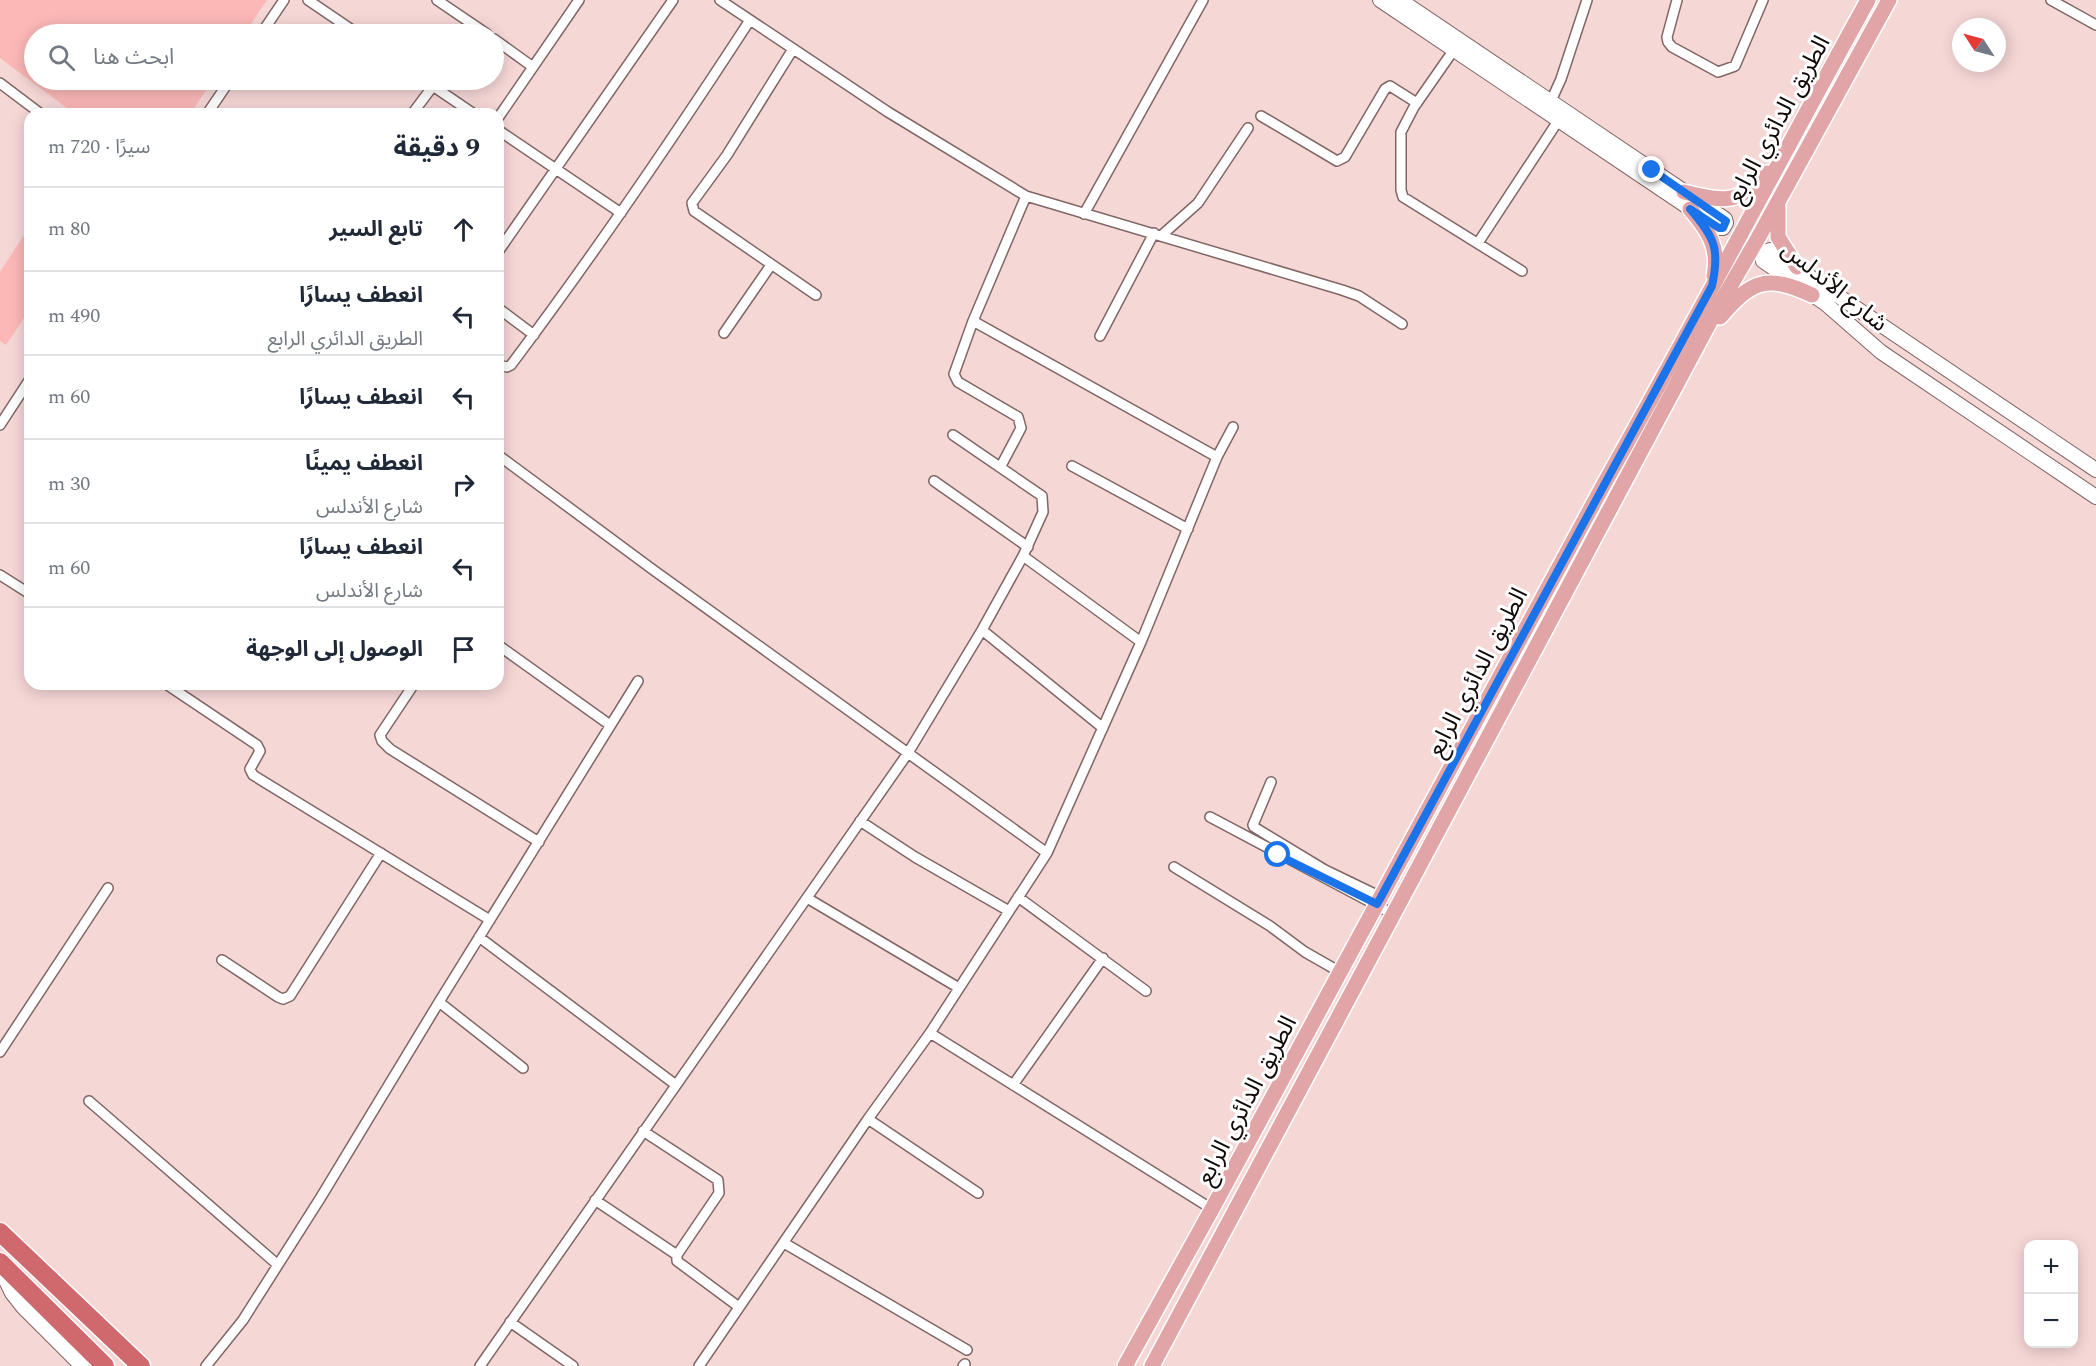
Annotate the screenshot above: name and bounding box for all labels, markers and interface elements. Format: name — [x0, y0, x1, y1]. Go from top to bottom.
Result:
north arrow — [1952, 18, 2006, 72]
search box — [24, 24, 504, 90]
street label: الطريق الدائري الرابع — [1718, 29, 1840, 210]
icon: search — [45, 41, 78, 74]
text: ابحث هنا — [93, 41, 174, 74]
text: 9 دقيقة — [393, 128, 480, 168]
text: سيرًا · 720 m — [48, 132, 151, 162]
route end — [1638, 156, 1664, 182]
text: تابع السير — [329, 213, 423, 246]
icon: ahead — [447, 213, 480, 246]
text: 80 m — [48, 214, 90, 244]
street label: شارع الأندلس — [1773, 232, 1896, 341]
text: انعطف يسارًا — [299, 279, 423, 312]
icon: left — [447, 300, 480, 333]
text: 490 m — [48, 301, 100, 331]
text: الطريق الدائري الرابع — [267, 324, 423, 354]
text: انعطف يسارًا — [299, 381, 423, 414]
icon: left — [447, 381, 480, 414]
text: 60 m — [48, 382, 90, 412]
text: انعطف يمينًا — [305, 447, 423, 480]
icon: right — [447, 468, 480, 501]
text: 30 m — [48, 469, 90, 499]
text: شارع الأندلس — [316, 492, 423, 522]
text: انعطف يسارًا — [299, 531, 423, 564]
icon: left — [447, 552, 480, 585]
text: 60 m — [48, 553, 90, 583]
text: شارع الأندلس — [316, 576, 423, 606]
street label: الطريق الدائري الرابع — [1418, 582, 1538, 763]
text: الوصول إلى الوجهة — [246, 633, 423, 666]
icon: arrive — [447, 633, 480, 666]
route start — [1264, 841, 1290, 867]
street label: الطريق الدائري الرابع — [1187, 1010, 1307, 1191]
map controls — [2024, 1240, 2078, 1348]
button: + — [2024, 1240, 2078, 1294]
button: − — [2024, 1294, 2078, 1348]

